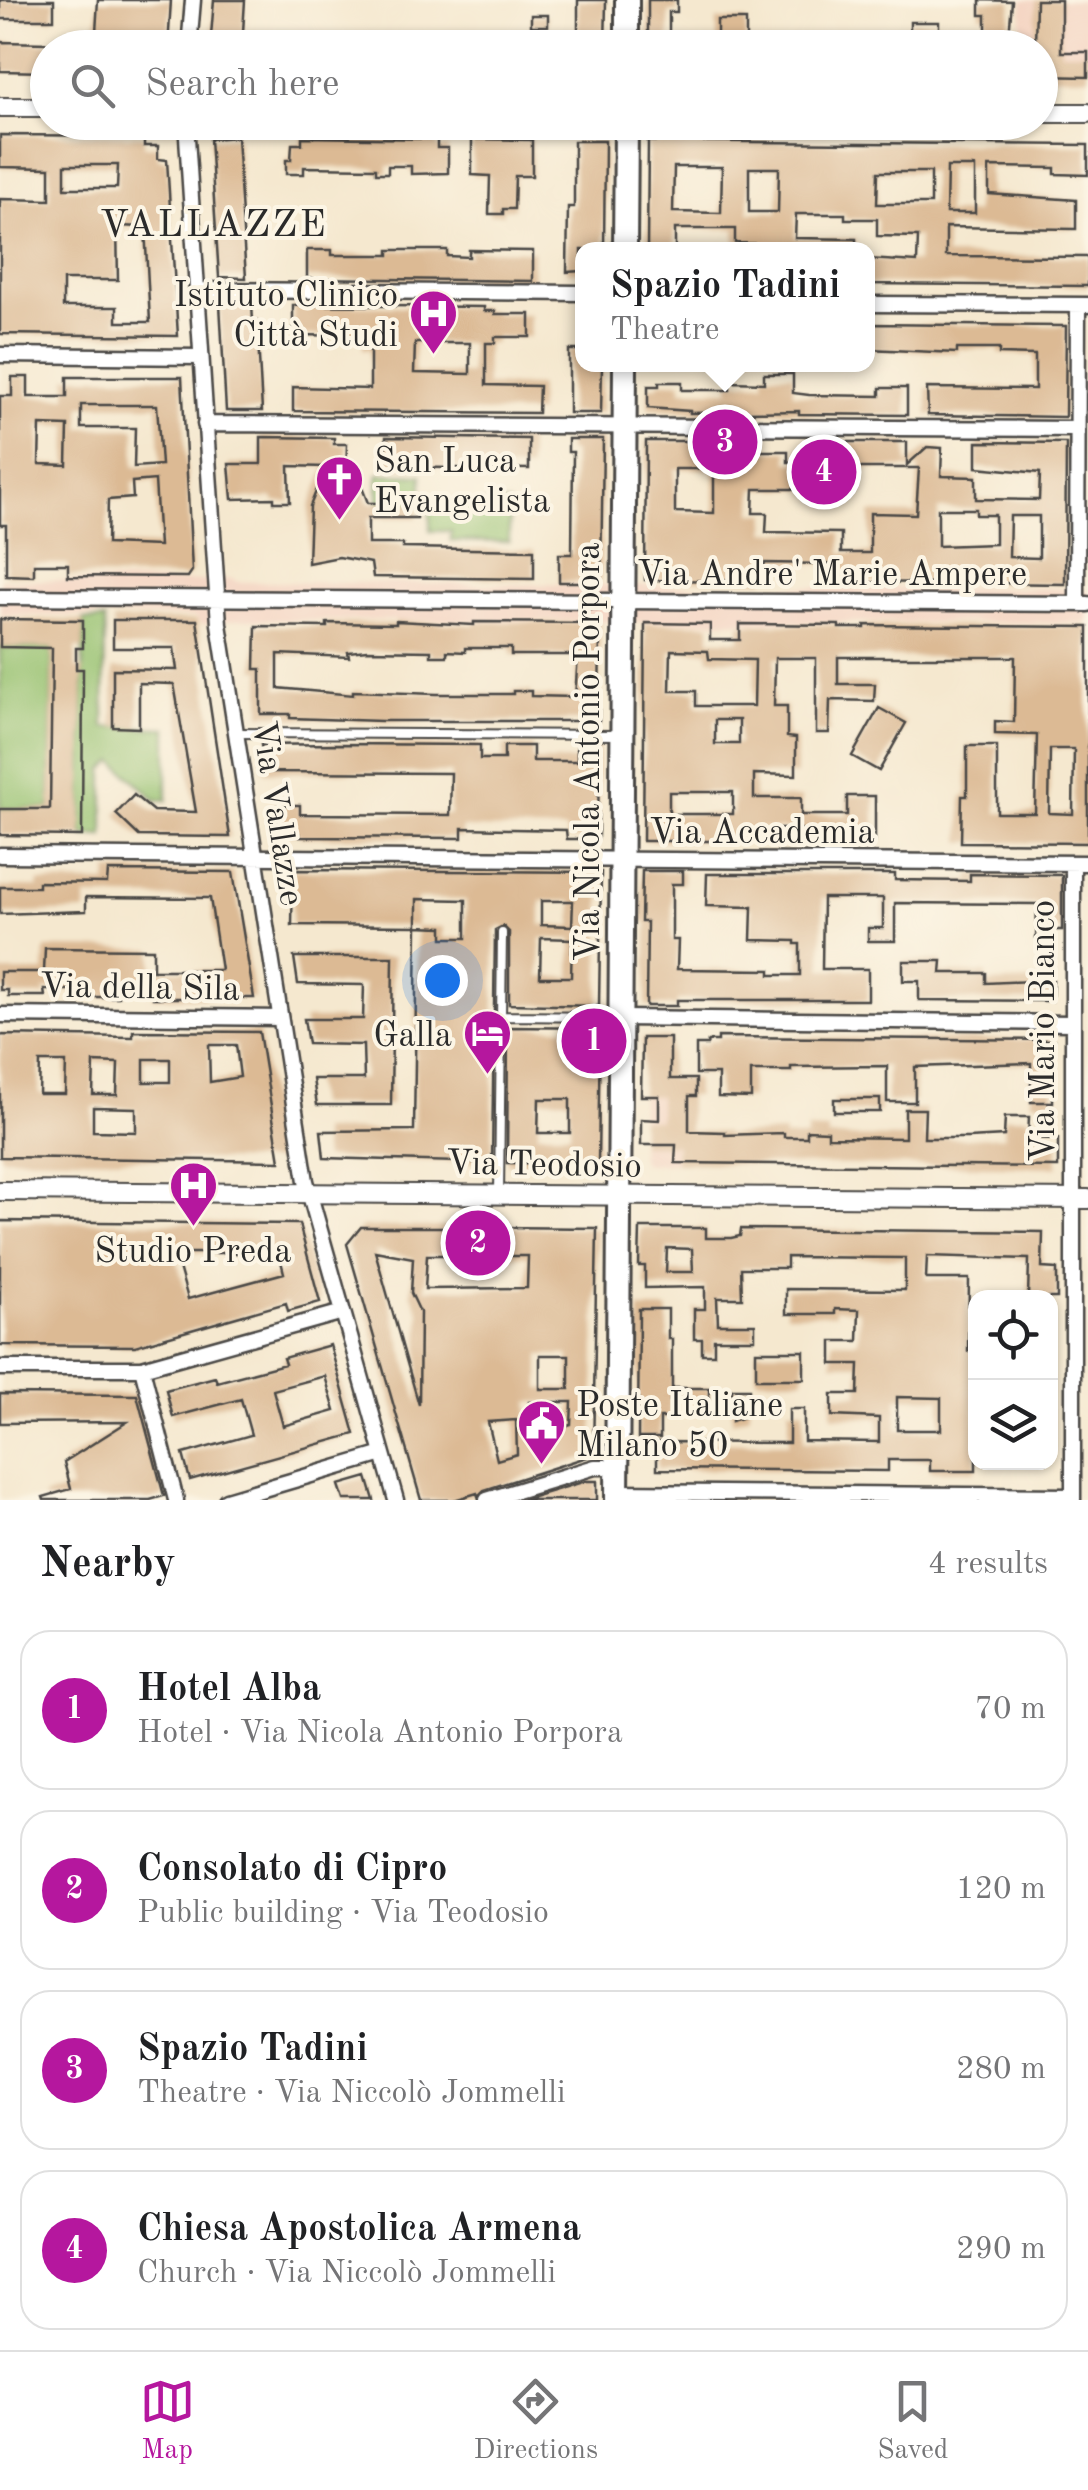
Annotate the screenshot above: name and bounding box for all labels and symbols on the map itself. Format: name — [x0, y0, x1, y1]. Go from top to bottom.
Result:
district label: VALLAZZE — [100, 207, 328, 245]
place label: Istituto Clinico Città Studi — [174, 279, 398, 354]
hospital icon: Istituto Clinico Città Studi — [407, 288, 459, 356]
pin: 3 — [692, 404, 758, 480]
pin: 4 — [792, 434, 856, 510]
place label: San Luca Evangelista — [374, 445, 550, 520]
church icon: San Luca Evangelista — [313, 454, 365, 522]
street label: Via Nicola Antonio Porpora — [572, 542, 607, 962]
street label: Via Andre' Marie Ampere — [637, 558, 1027, 593]
street label: Via Vallazze — [245, 718, 308, 908]
street label: Via Accademia — [649, 816, 875, 851]
street label: Via Mario Bianco — [1027, 900, 1062, 1162]
your location — [417, 955, 468, 1006]
street label: Via della Sila — [40, 969, 240, 1008]
pin: 1 — [562, 1004, 626, 1078]
hotel icon: Galla — [461, 1008, 513, 1076]
place label: Galla — [373, 1019, 452, 1054]
street label: Via Teodosio — [446, 1146, 642, 1185]
hospital icon: Studio Preda — [167, 1160, 219, 1228]
pin: 2 — [446, 1206, 510, 1280]
place label: Studio Preda — [94, 1235, 292, 1270]
place label: Poste Italiane Milano 50 — [576, 1389, 783, 1464]
public building icon: Poste Italiane Milano 50 — [515, 1398, 567, 1466]

